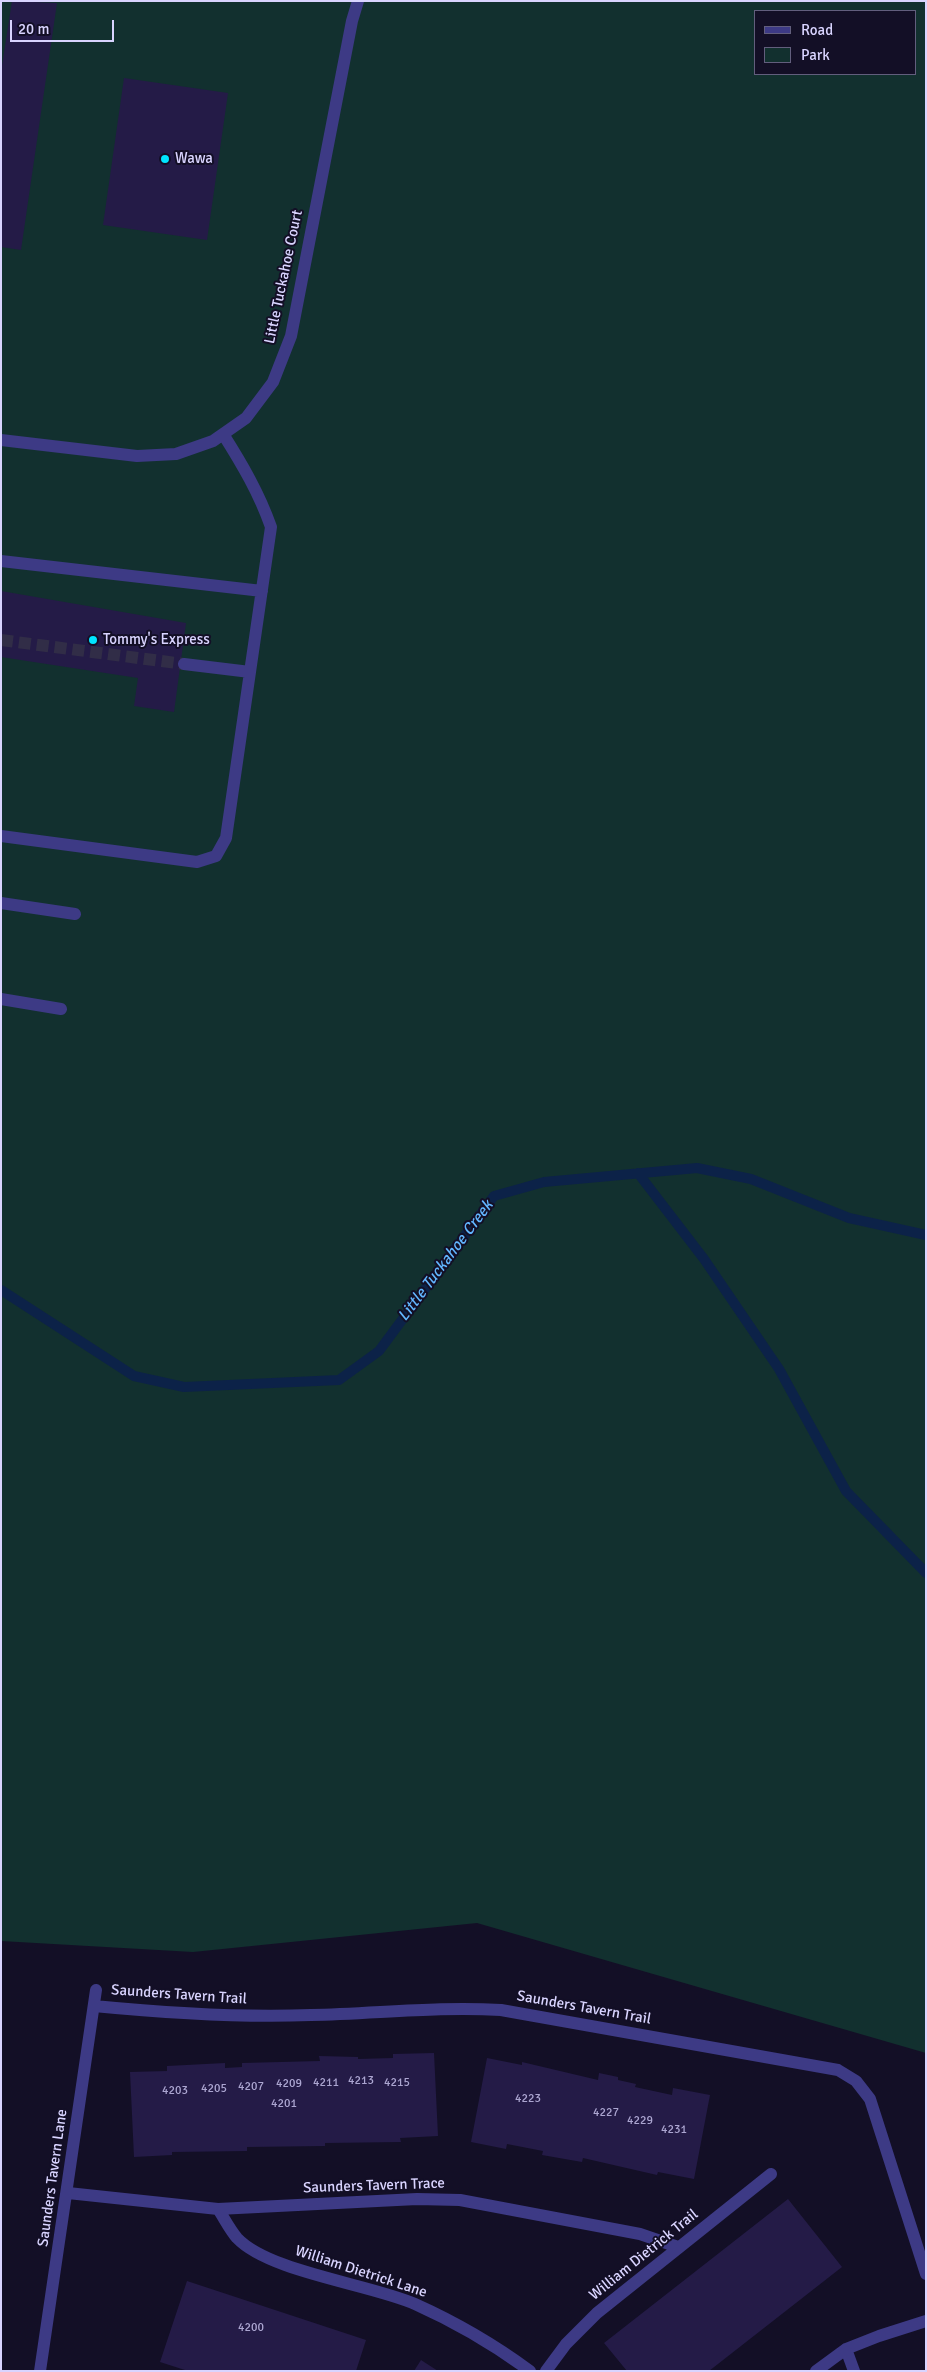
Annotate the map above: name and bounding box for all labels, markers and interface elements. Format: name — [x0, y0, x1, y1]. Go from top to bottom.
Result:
scale bar — [12, 10, 116, 42]
legend — [754, 10, 917, 75]
text: 20 m — [18, 20, 49, 38]
text: Road — [801, 21, 833, 39]
text: Park — [801, 46, 830, 64]
place label: Wawa — [175, 150, 213, 168]
marker: Wawa — [159, 153, 171, 165]
street label: Little Tuckahoe Court — [261, 208, 307, 346]
place label: Tommy's Express — [103, 631, 210, 649]
marker: Tommy's Express — [87, 634, 99, 646]
water label: Little Tuckahoe Creek — [394, 1197, 498, 1325]
street label: Saunders Tavern Trail — [110, 1981, 248, 2009]
street label: Saunders Tavern Trail — [515, 1987, 653, 2029]
house number: 4213 — [348, 2074, 374, 2088]
house number: 4211 — [313, 2076, 339, 2090]
house number: 4215 — [384, 2076, 410, 2090]
house number: 4209 — [276, 2077, 302, 2091]
house number: 4207 — [238, 2080, 264, 2094]
house number: 4205 — [201, 2082, 227, 2096]
house number: 4203 — [162, 2084, 188, 2098]
house number: 4223 — [515, 2092, 541, 2106]
house number: 4201 — [271, 2097, 297, 2111]
house number: 4227 — [593, 2106, 619, 2120]
street label: Saunders Tavern Lane — [34, 2108, 72, 2248]
house number: 4229 — [627, 2114, 653, 2128]
house number: 4231 — [661, 2123, 687, 2137]
street label: Saunders Tavern Trace — [303, 2175, 445, 2197]
street label: William Dietrick Trail — [586, 2206, 702, 2304]
street label: William Dietrick Lane — [293, 2242, 429, 2302]
house number: 4200 — [238, 2321, 264, 2335]

